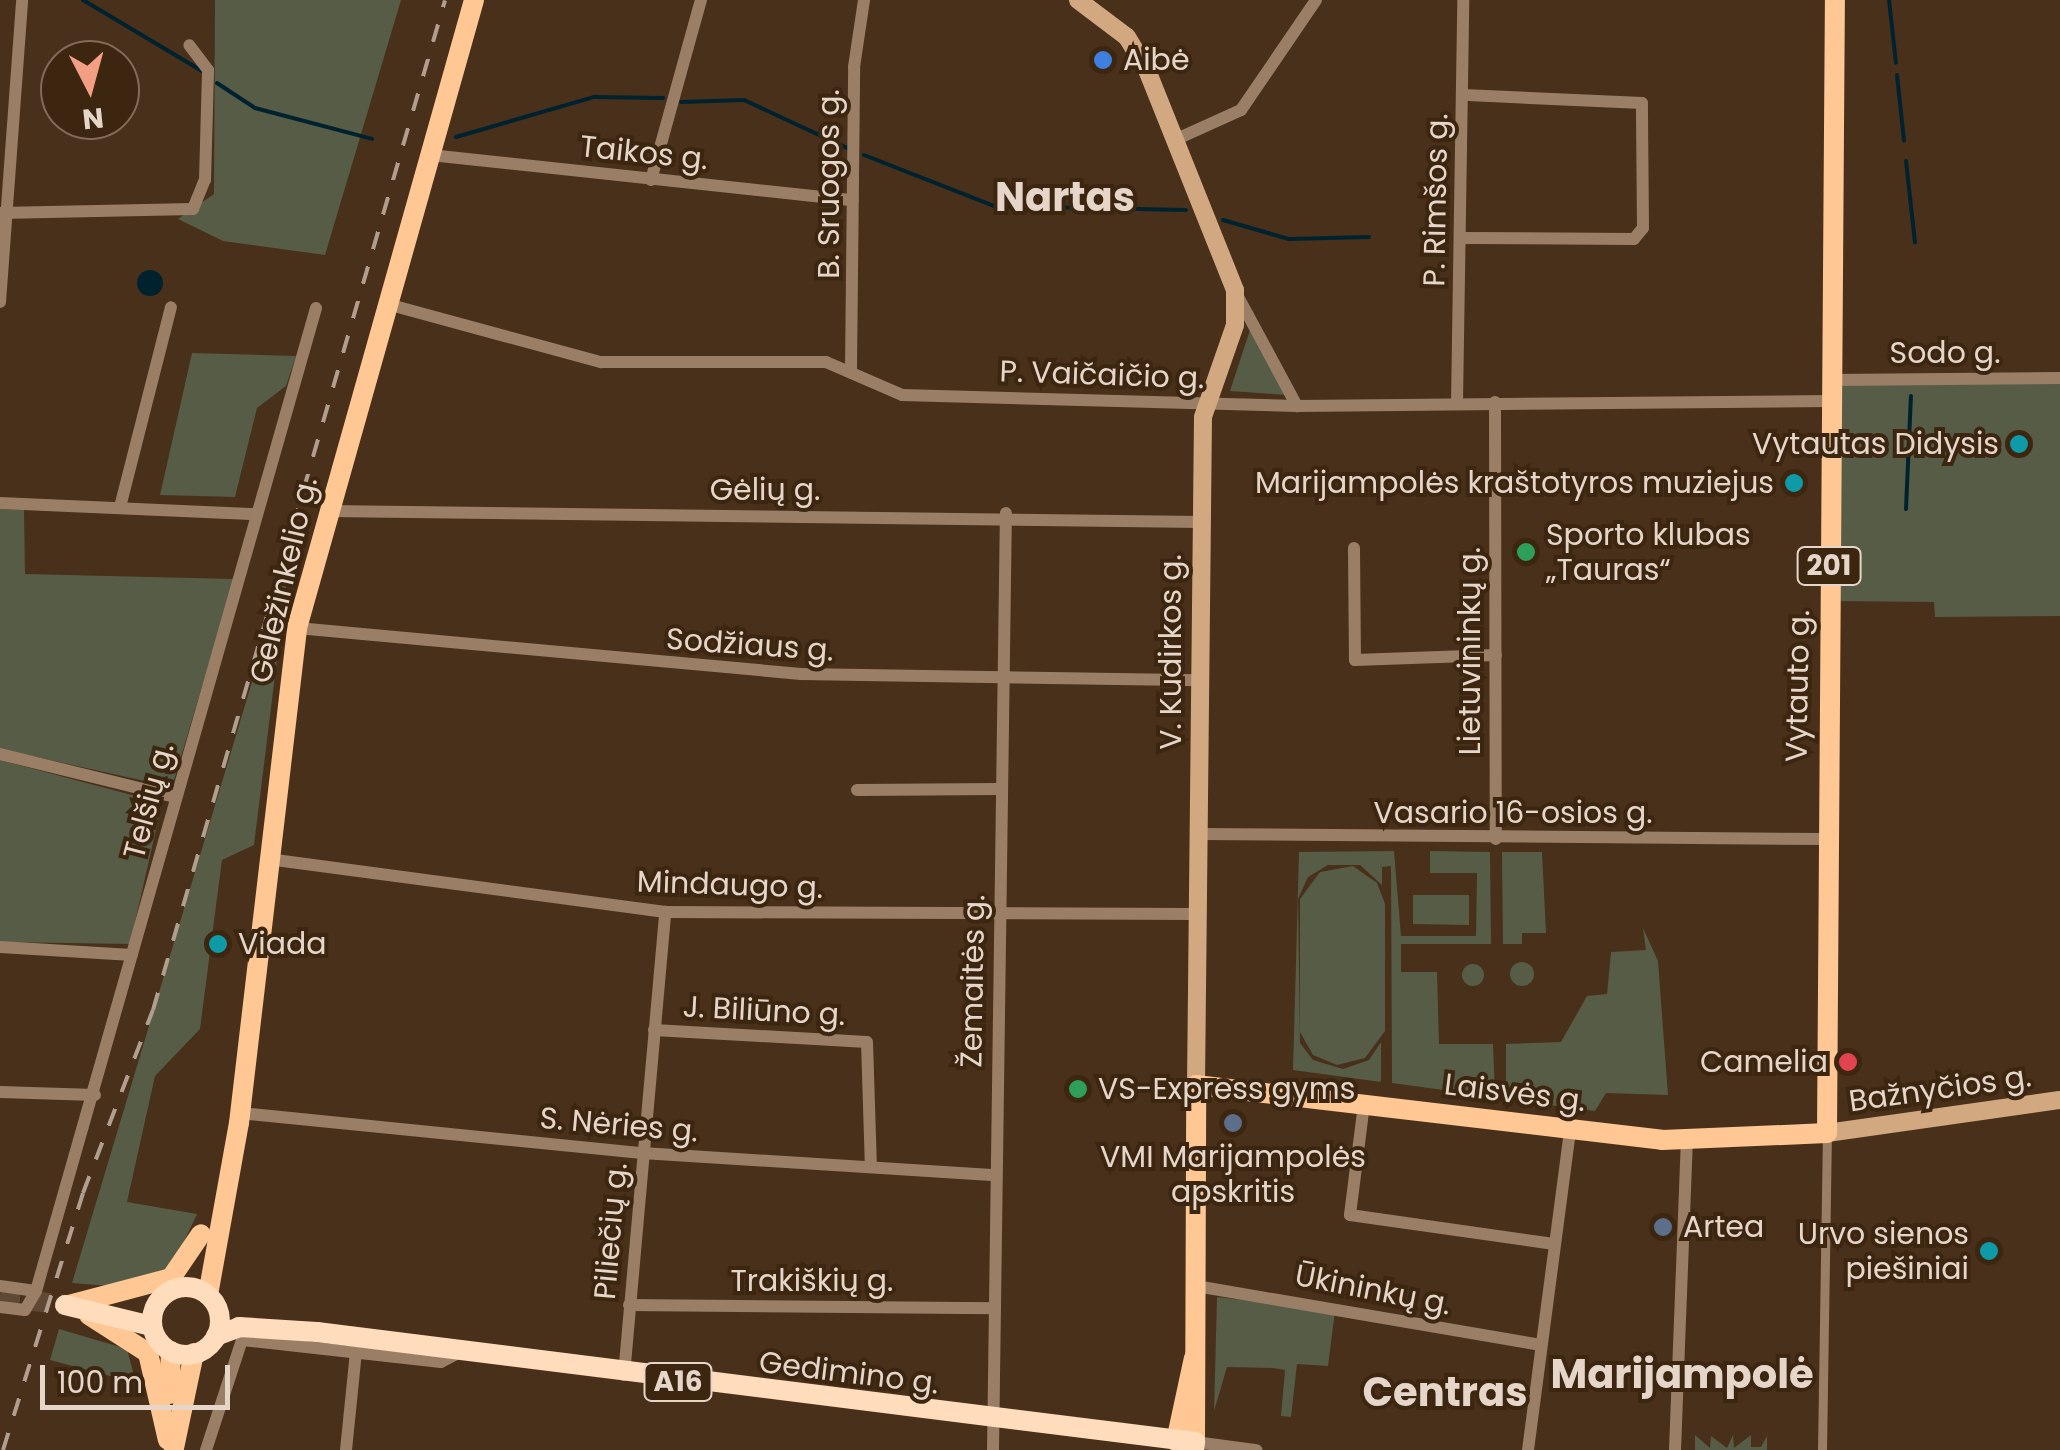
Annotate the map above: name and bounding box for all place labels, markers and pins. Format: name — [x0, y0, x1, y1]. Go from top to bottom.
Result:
place label: Aibė — [1123, 42, 1189, 78]
marker: Aibė — [1092, 49, 1114, 71]
place label: Vytautas Didysis — [1752, 426, 1999, 462]
marker: Vytautas Didysis — [2008, 433, 2030, 455]
place label: Marijampolės kraštotyros muziejus — [1255, 465, 1774, 501]
marker: Marijampolės kraštotyros muziejus — [1783, 472, 1805, 494]
place label: Sporto klubas „Tauras“ — [1546, 517, 1751, 588]
marker: Sporto klubas „Tauras“ — [1515, 541, 1537, 563]
place label: Viada — [238, 926, 326, 962]
marker: Viada — [207, 933, 229, 955]
place label: Camelia — [1700, 1044, 1828, 1080]
marker: Camelia — [1837, 1051, 1859, 1073]
place label: VS-Express gyms — [1098, 1071, 1355, 1107]
marker: VS-Express gyms — [1067, 1078, 1089, 1100]
marker: VMI Marijampolės apskritis — [1222, 1112, 1244, 1134]
place label: VMI Marijampolės apskritis — [1100, 1139, 1366, 1210]
place label: Artea — [1683, 1209, 1764, 1245]
marker: Artea — [1652, 1216, 1674, 1238]
place label: Urvo sienos piešiniai — [1798, 1216, 1969, 1286]
marker: Urvo sienos piešiniai — [1978, 1240, 2000, 1262]

